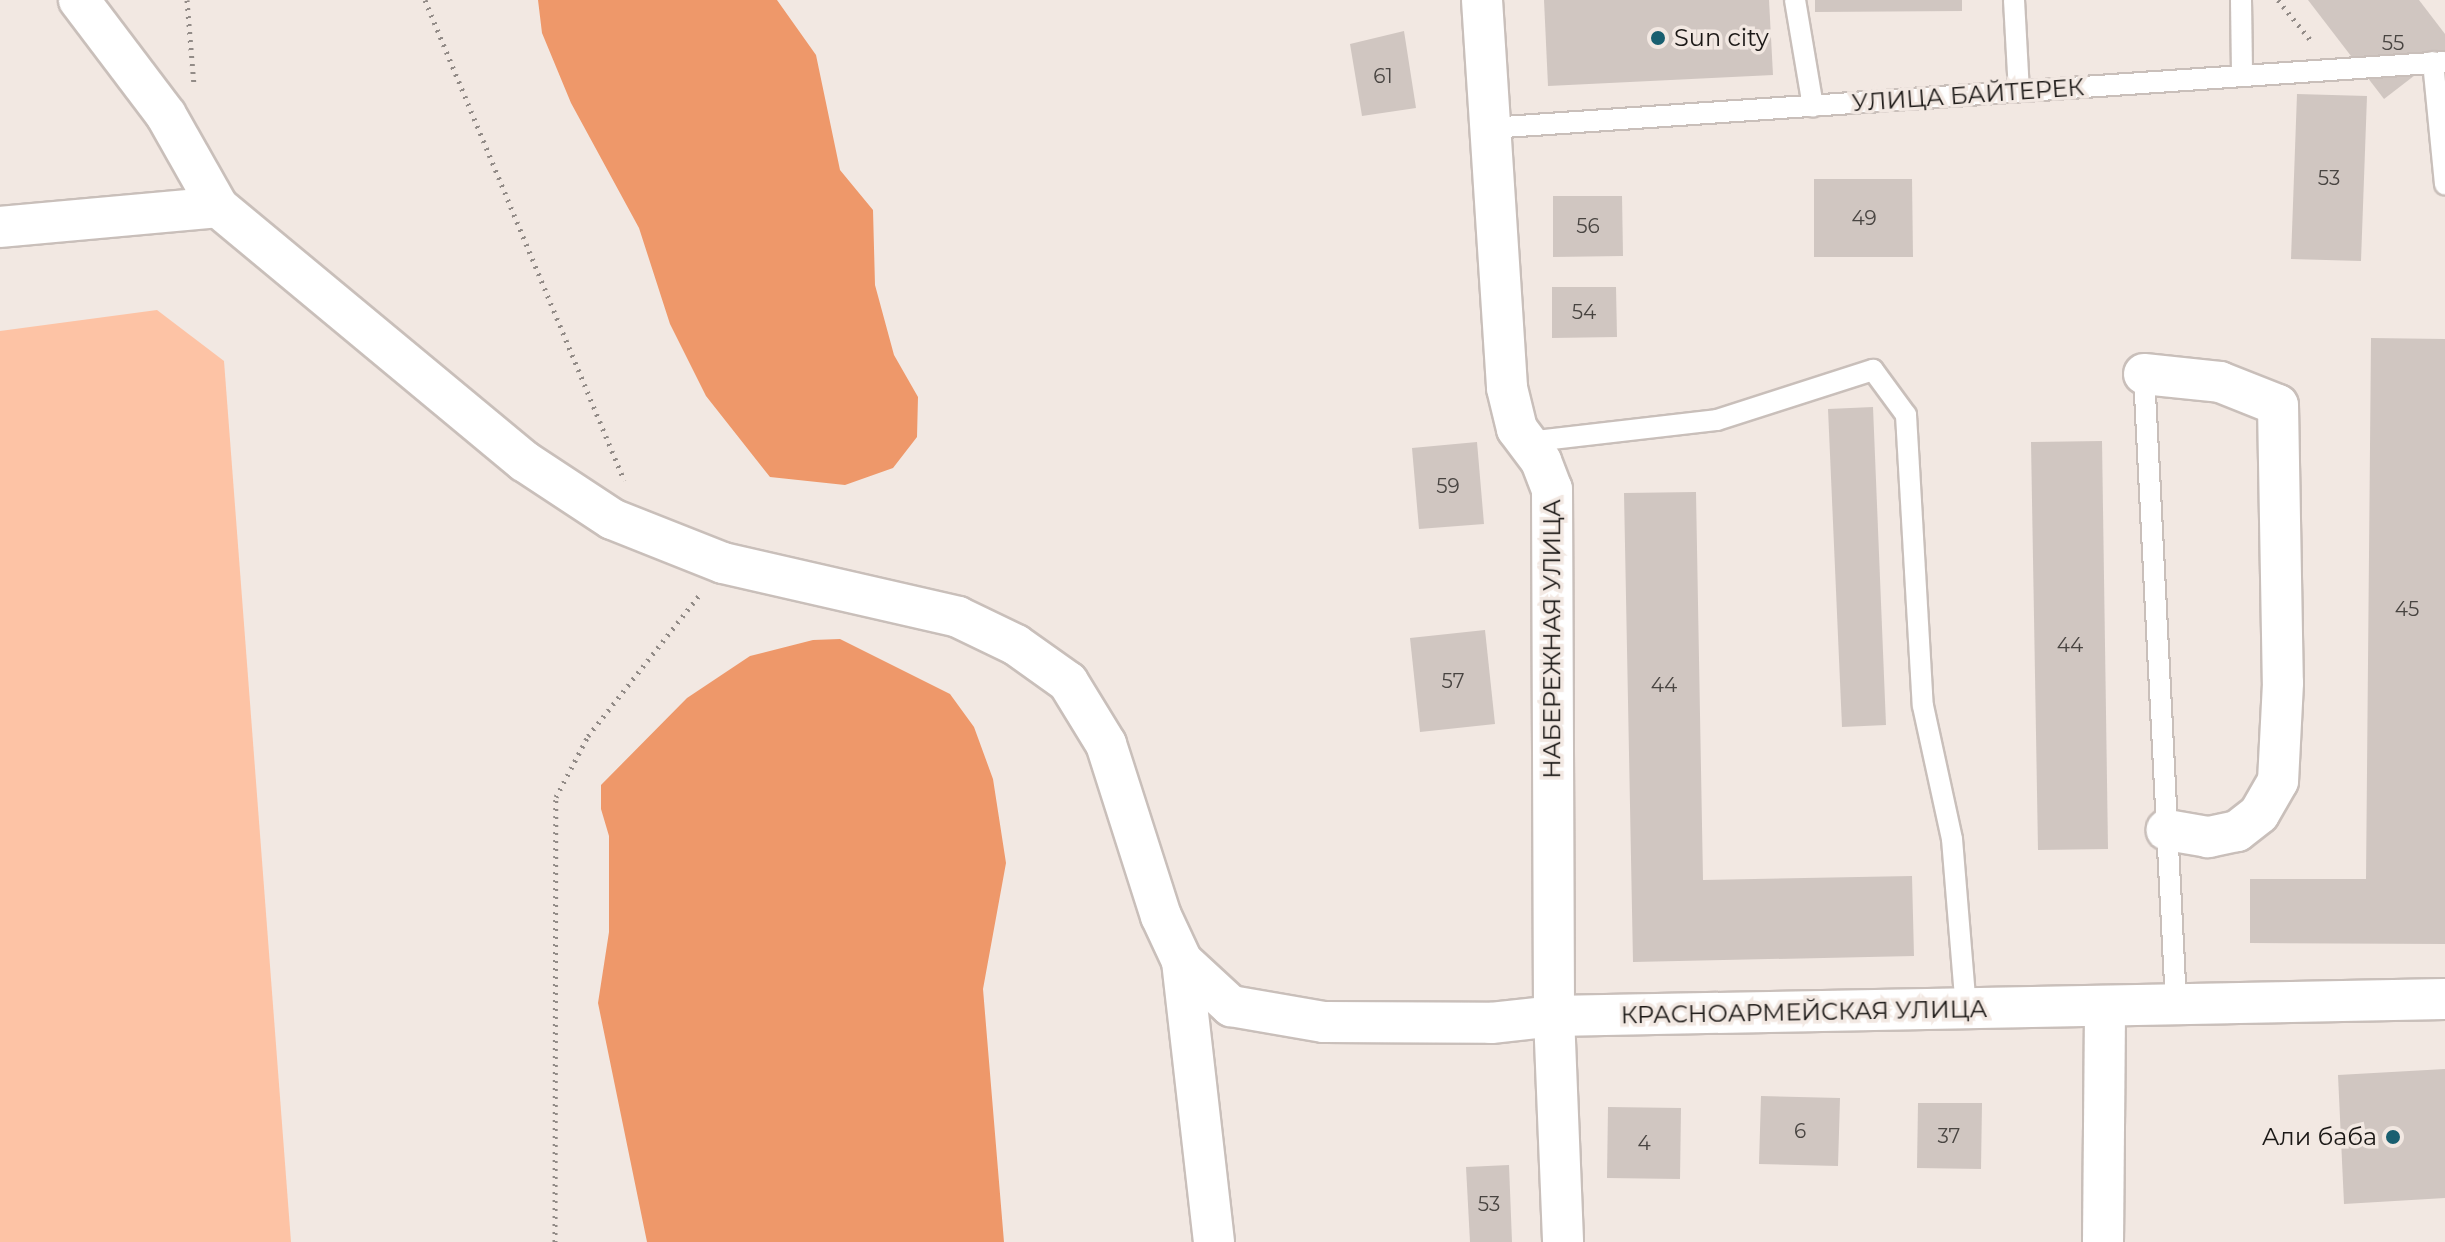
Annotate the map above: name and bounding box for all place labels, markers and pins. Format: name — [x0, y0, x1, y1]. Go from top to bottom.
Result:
place label: Sun city — [1674, 24, 1769, 52]
marker: Sun city — [1649, 29, 1667, 47]
place label: Али баба — [2262, 1123, 2377, 1151]
marker: Али баба — [2384, 1128, 2402, 1146]

